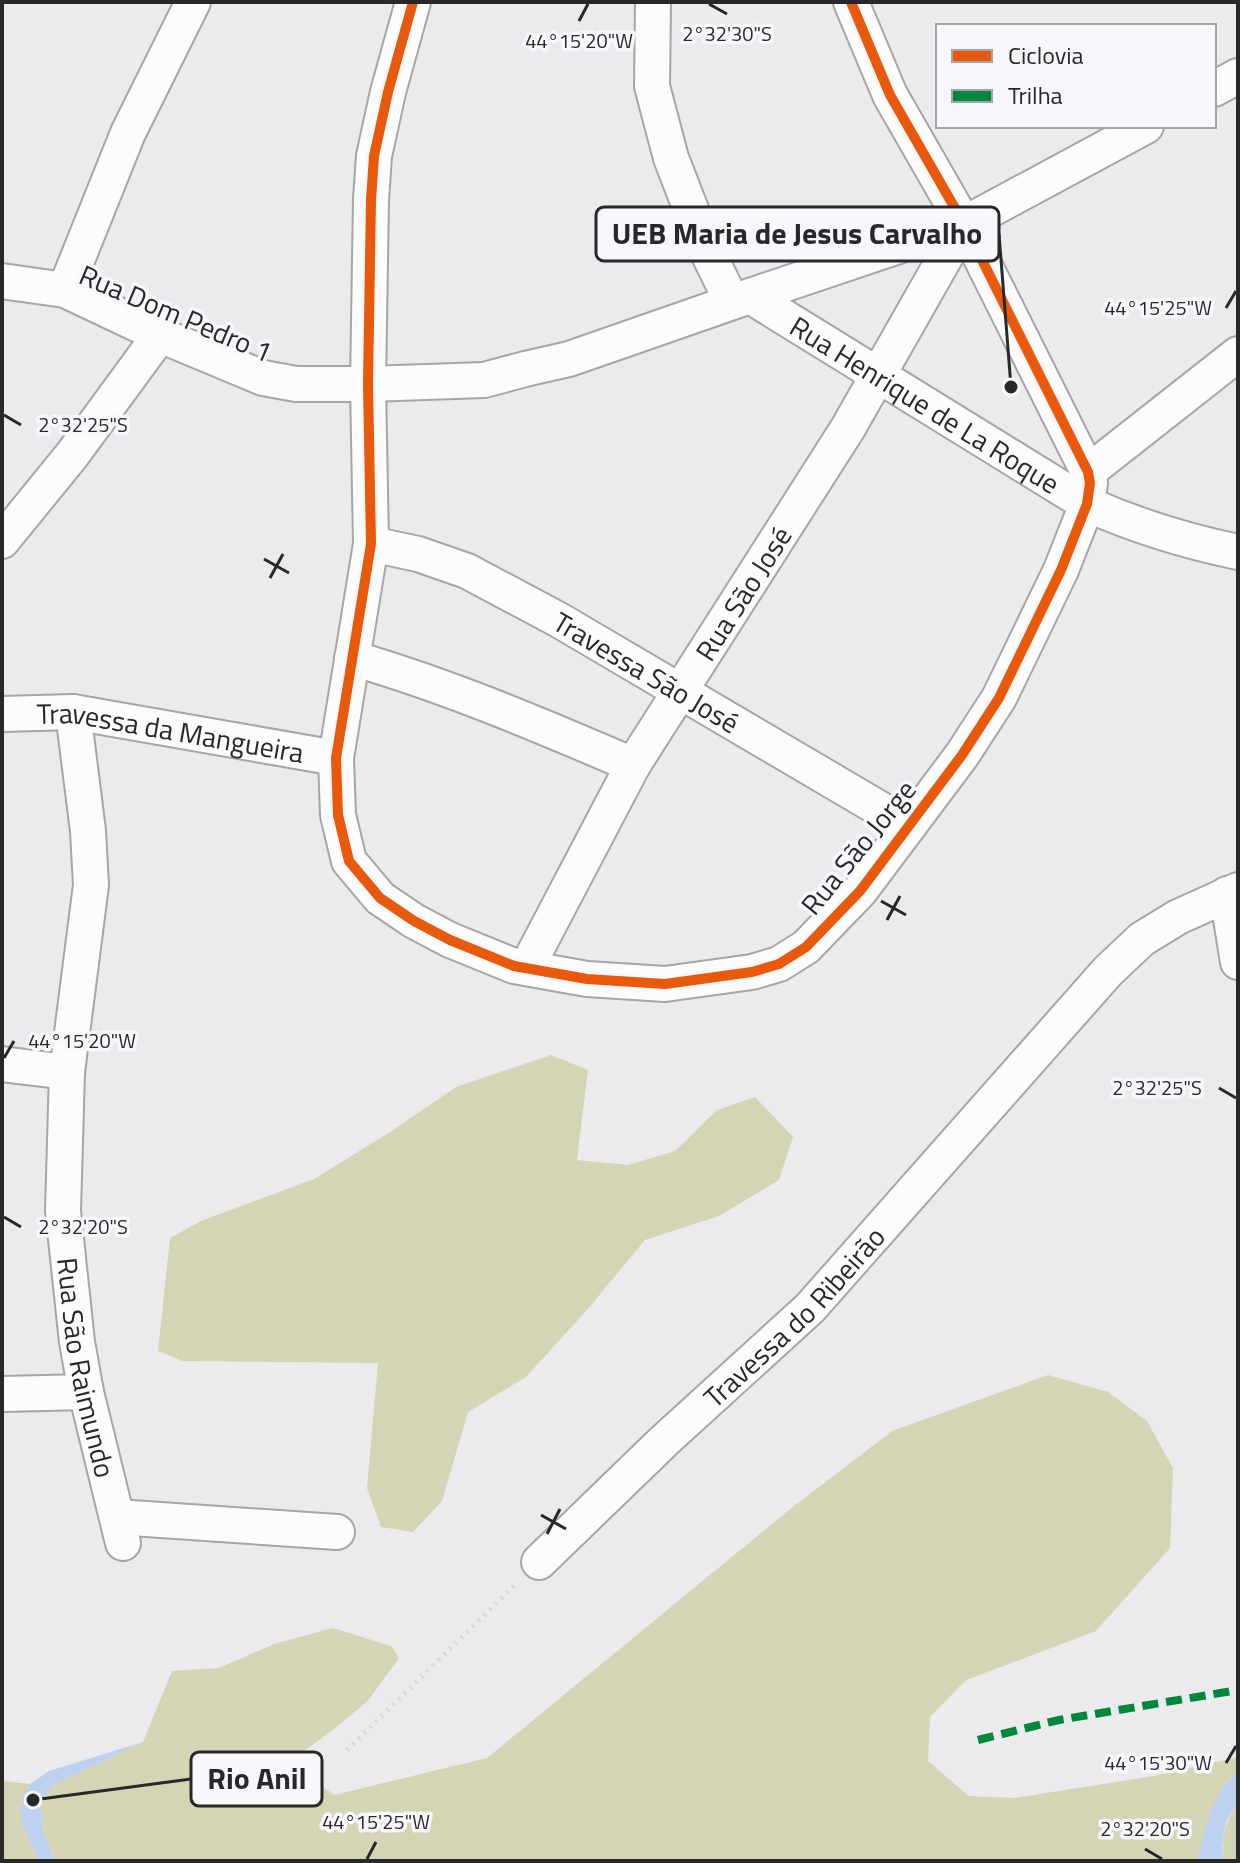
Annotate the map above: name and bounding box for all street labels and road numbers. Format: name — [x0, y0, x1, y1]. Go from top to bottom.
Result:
street label: Rua Dom Pedro 1 — [73, 253, 279, 373]
street label: Rua Henrique de La Roque — [782, 304, 1069, 504]
street label: Rua São José — [684, 517, 802, 669]
street label: Travessa São José — [546, 600, 748, 743]
street label: Travessa da Mangueira — [36, 691, 307, 774]
street label: Rua São Jorge — [790, 770, 926, 924]
street label: Travessa do Ribeirão — [693, 1216, 895, 1417]
street label: Rua São Raimundo — [47, 1255, 128, 1482]

